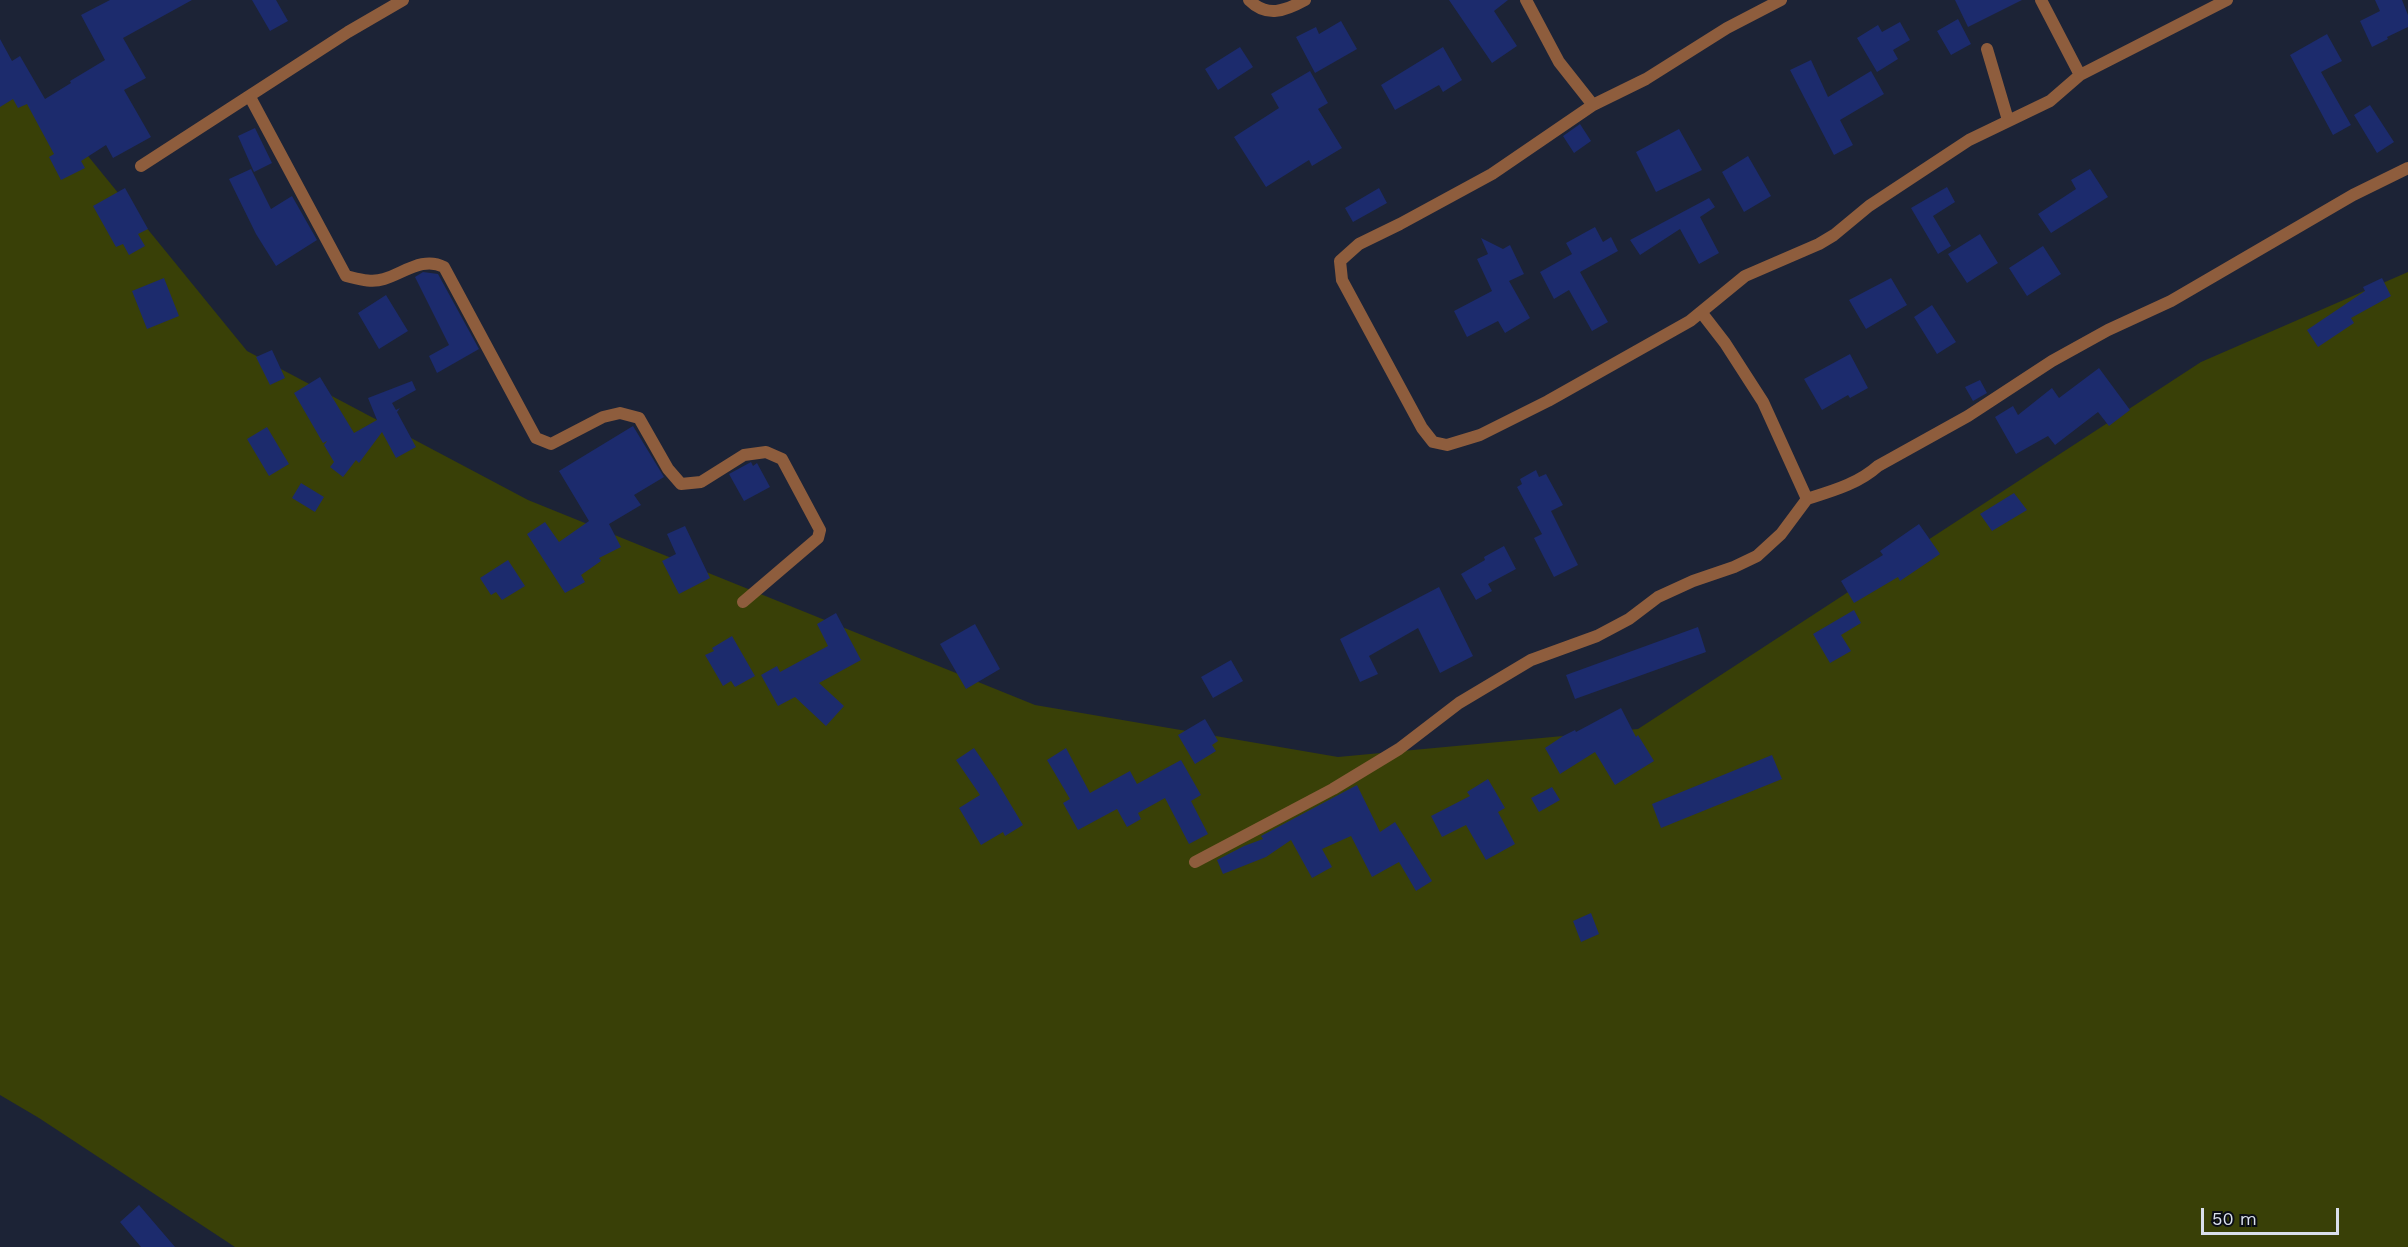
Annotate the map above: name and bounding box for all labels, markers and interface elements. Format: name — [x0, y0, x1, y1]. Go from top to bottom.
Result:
scale bar — [2204, 1196, 2342, 1234]
text: 50 m — [2212, 1208, 2257, 1229]

